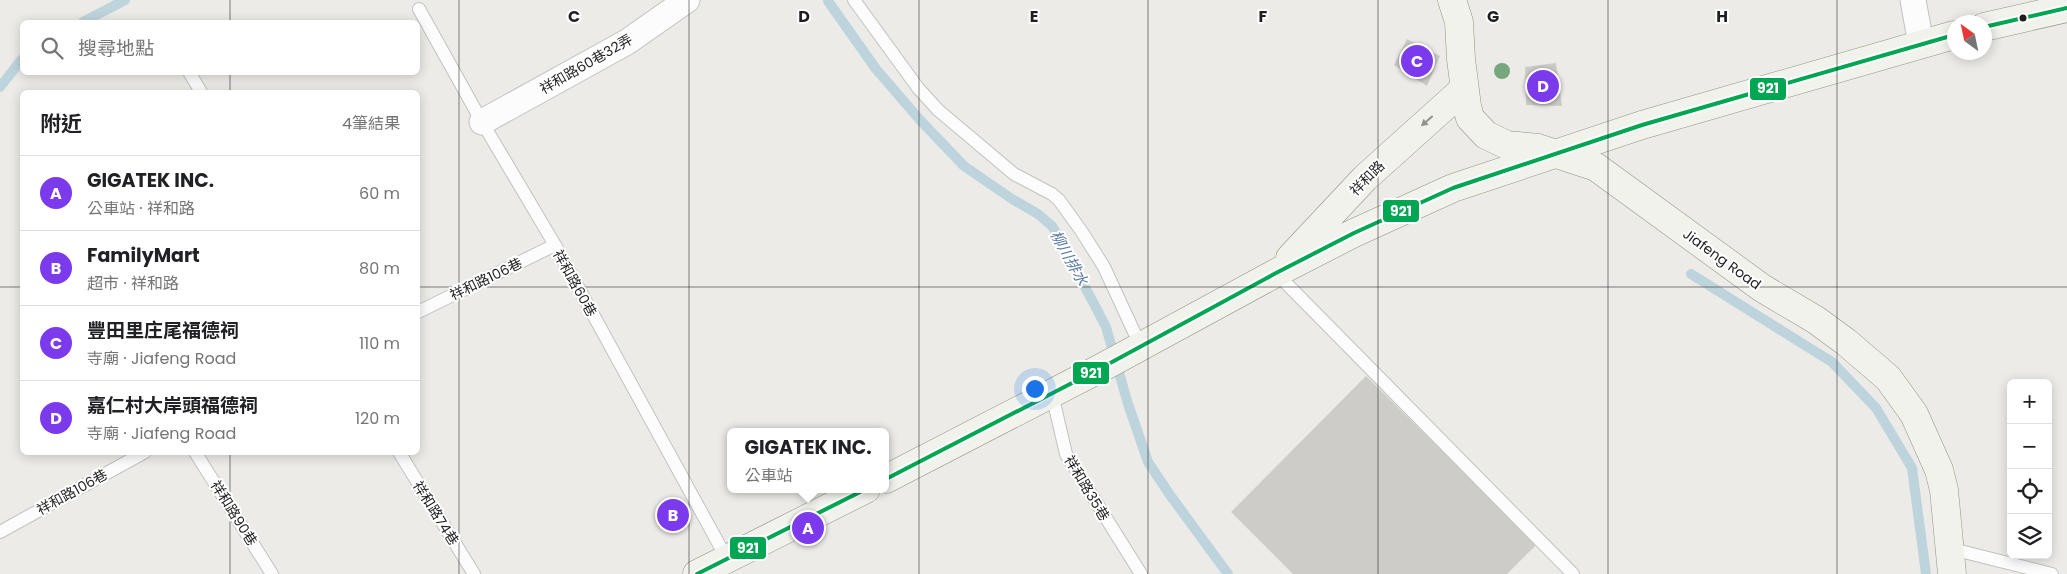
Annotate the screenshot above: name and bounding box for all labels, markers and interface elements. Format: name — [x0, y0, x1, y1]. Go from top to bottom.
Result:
text: C — [568, 5, 580, 28]
text: D — [798, 5, 810, 28]
text: E — [1030, 5, 1038, 28]
text: F — [1259, 5, 1268, 28]
text: G — [1487, 5, 1499, 28]
text: H — [1716, 5, 1728, 28]
unlabelled marker — [2018, 13, 2028, 23]
north arrow — [1947, 15, 1992, 60]
search box — [20, 20, 420, 75]
street label: 祥和路60巷32弄 — [536, 29, 636, 99]
icon: search — [38, 34, 66, 62]
text: 搜尋地點 — [78, 35, 154, 62]
pin: C — [1401, 42, 1433, 80]
pin: D — [1527, 67, 1559, 105]
line badge: 921 — [1749, 77, 1787, 101]
text: 921 — [1757, 78, 1779, 98]
text: 附近 — [40, 109, 82, 138]
text: 4筆結果 — [342, 112, 400, 135]
one-way arrow — [1421, 115, 1434, 126]
street label: 祥和路 — [1345, 156, 1389, 200]
text: GIGATEK INC. — [87, 167, 214, 194]
text: A — [50, 182, 62, 205]
text: 60 m — [359, 182, 400, 205]
text: 公車站 · 祥和路 — [87, 197, 195, 220]
line badge: 921 — [1382, 199, 1420, 223]
text: 921 — [1390, 201, 1412, 221]
street label: Jiafeng Road — [1679, 224, 1765, 294]
water label: 柳川排水 — [1046, 226, 1094, 290]
text: FamilyMart — [87, 242, 200, 269]
street label: 祥和路60巷 — [548, 246, 602, 320]
street label: 祥和路106巷 — [446, 253, 526, 305]
text: B — [51, 257, 61, 280]
text: 80 m — [359, 257, 400, 280]
text: 超市 · 祥和路 — [87, 272, 179, 295]
text: 豐田里庄尾福德祠 — [87, 317, 239, 344]
text: C — [50, 332, 62, 355]
text: 110 m — [359, 332, 400, 355]
text: 寺廟 · Jiafeng Road — [87, 347, 236, 370]
line badge: 921 — [1072, 361, 1110, 385]
text: 921 — [1080, 363, 1102, 383]
your location — [1022, 376, 1048, 402]
map controls — [2007, 379, 2052, 559]
button: + — [2007, 379, 2052, 424]
text: 嘉仁村大岸頭福德祠 — [87, 392, 258, 419]
text: D — [50, 407, 62, 430]
text: 120 m — [355, 407, 400, 430]
text: 寺廟 · Jiafeng Road — [87, 422, 236, 445]
button: − — [2007, 424, 2052, 469]
popup — [727, 428, 889, 493]
text: GIGATEK INC. — [744, 434, 872, 461]
street label: 祥和路35巷 — [1060, 452, 1114, 524]
street label: 祥和路106巷 — [33, 464, 111, 520]
text: 公車站 — [744, 464, 792, 487]
button: locate — [2007, 469, 2052, 514]
street label: 祥和路90巷 — [206, 476, 262, 550]
street label: 祥和路74巷 — [408, 477, 464, 549]
pin: B — [657, 496, 689, 534]
pin: A — [792, 509, 824, 547]
button: layers — [2007, 514, 2052, 559]
line badge: 921 — [729, 536, 767, 560]
text: 921 — [737, 538, 759, 558]

